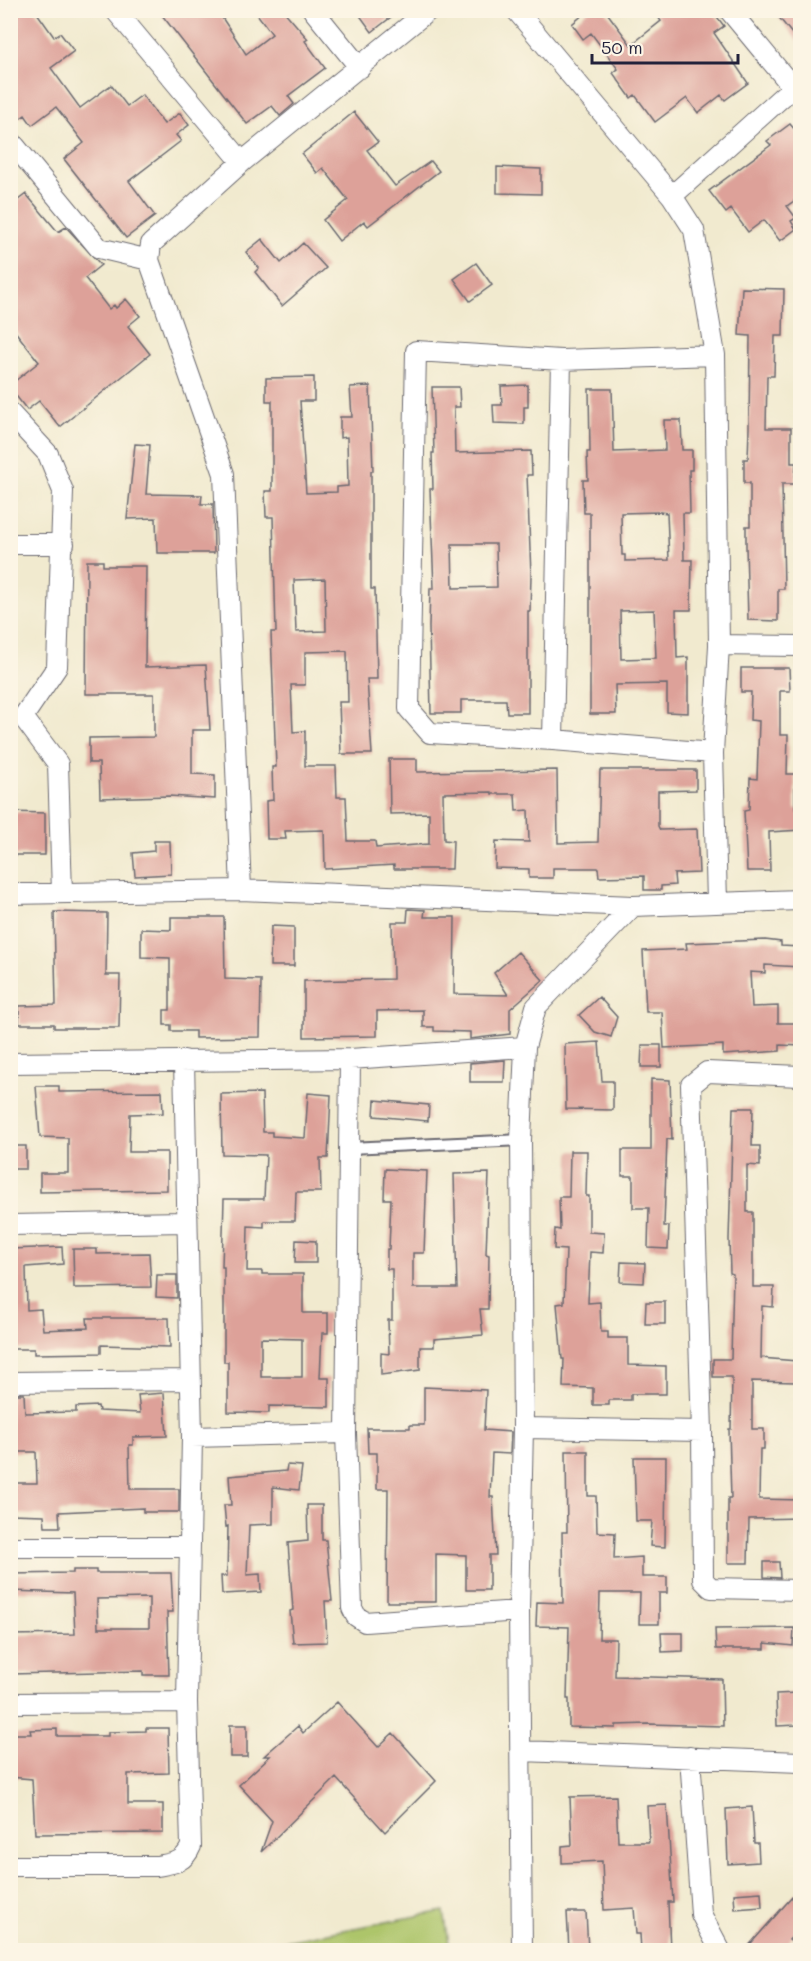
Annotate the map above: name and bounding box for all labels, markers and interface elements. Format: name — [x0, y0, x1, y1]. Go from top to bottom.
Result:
scale bar — [592, 27, 738, 65]
text: 50 m — [601, 35, 643, 59]

